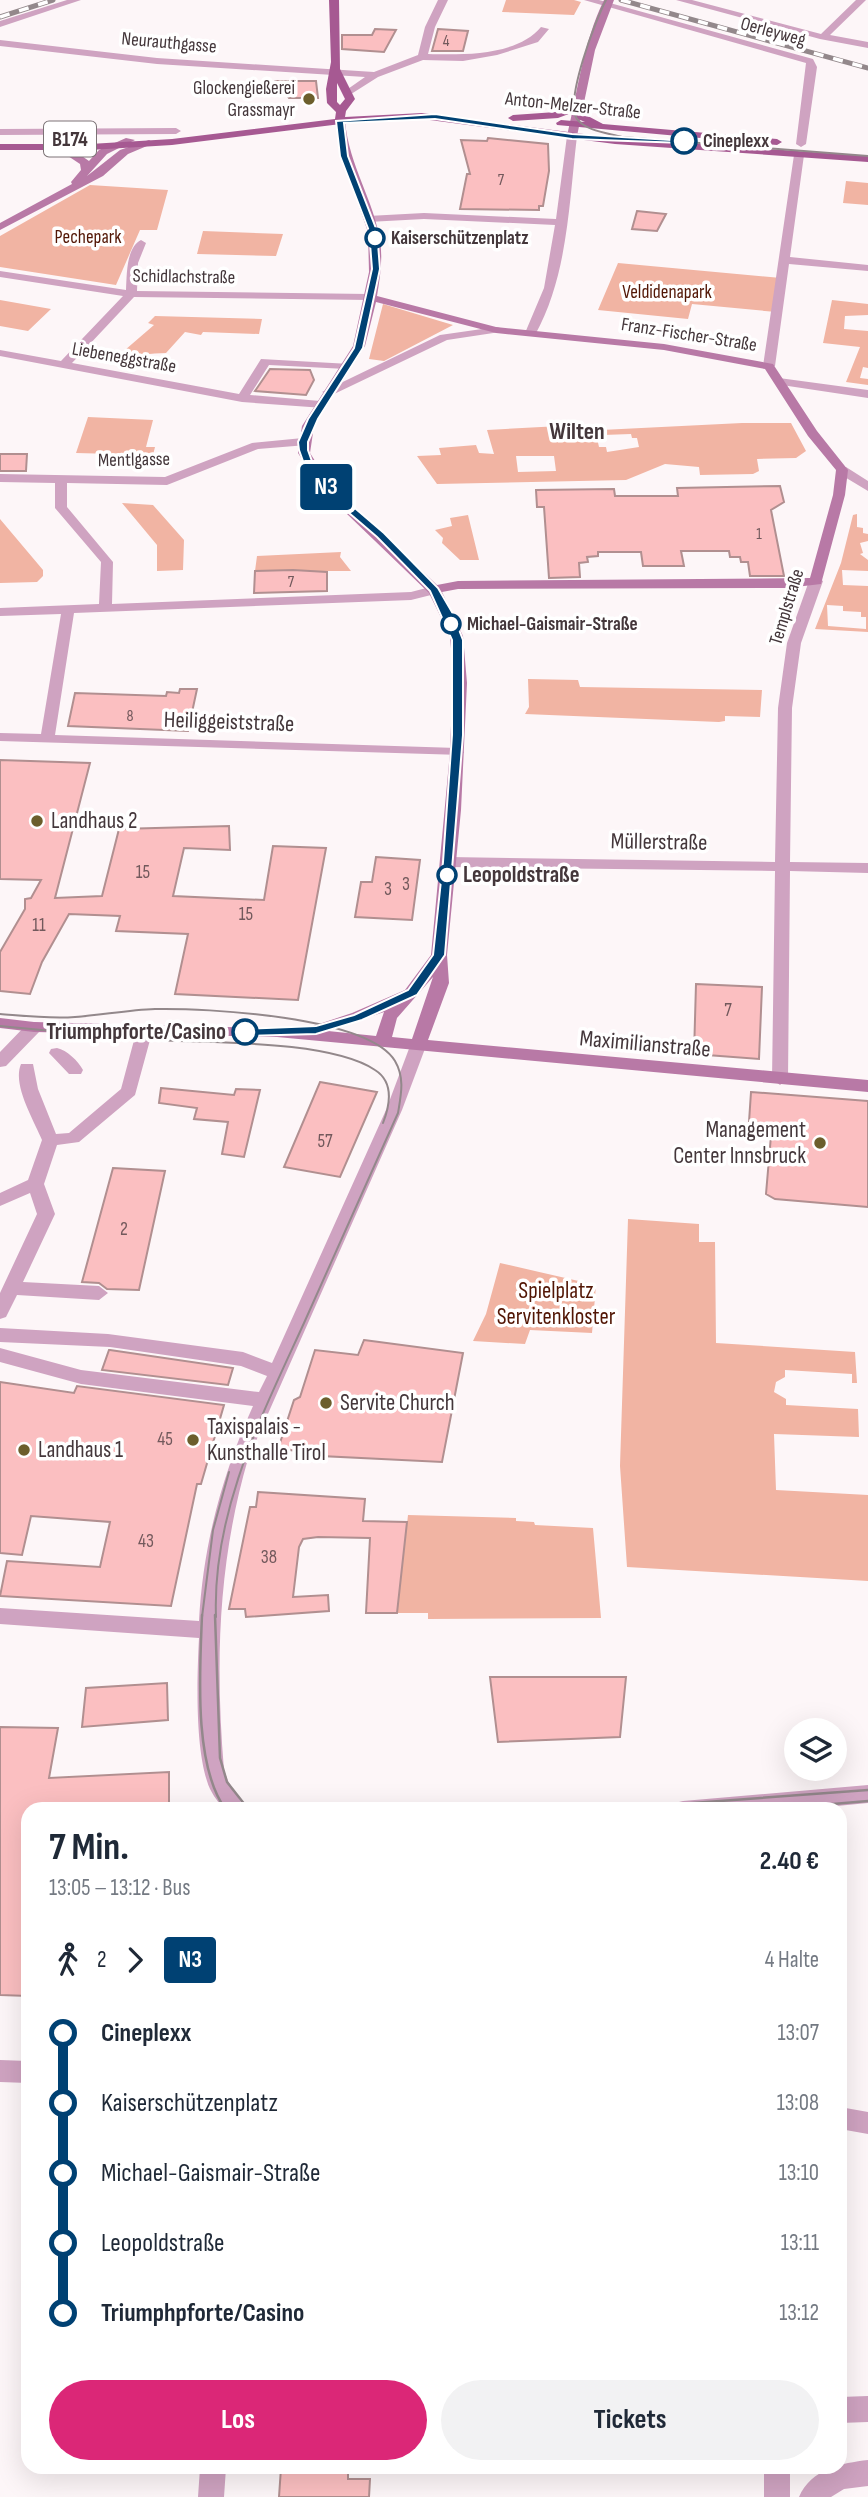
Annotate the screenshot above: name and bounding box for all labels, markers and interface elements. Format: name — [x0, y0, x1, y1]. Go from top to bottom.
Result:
street label: Oerleyweg — [738, 12, 809, 52]
street label: Neurauthgasse — [121, 27, 217, 59]
house number: 4 — [443, 32, 450, 51]
place label: Glockengießerei Grassmayr — [193, 77, 296, 122]
street label: Anton-Melzer-Straße — [503, 87, 642, 125]
marker: Glockengießerei Grassmayr — [301, 91, 317, 107]
road number: B174 — [44, 122, 96, 156]
marker: Cineplexx — [671, 128, 697, 154]
place label: Cineplexx — [703, 130, 769, 153]
house number: 7 — [498, 171, 505, 190]
park label: Pechepark — [55, 226, 122, 249]
place label: Kaiserschützenplatz — [391, 227, 528, 250]
marker: Kaiserschützenplatz — [365, 228, 385, 248]
street label: Schidlachstraße — [133, 265, 235, 289]
park label: Veldidenapark — [622, 281, 712, 304]
street label: Franz-Fischer-Straße — [620, 313, 758, 357]
street label: Liebeneggstraße — [70, 338, 178, 378]
district label: Wilten — [549, 417, 605, 446]
street label: Mentlgasse — [98, 448, 170, 472]
line badge: N3 — [294, 464, 358, 510]
text: N3 — [314, 472, 338, 501]
house number: 1 — [756, 525, 762, 544]
street label: Templstraße — [765, 566, 809, 648]
house number: 7 — [288, 573, 295, 592]
place label: Michael-Gaismair-Straße — [467, 613, 638, 636]
marker: Michael-Gaismair-Straße — [441, 614, 461, 634]
street label: Heiliggeiststraße — [163, 706, 295, 738]
house number: 8 — [126, 707, 134, 726]
place label: Landhaus 2 — [51, 807, 138, 835]
marker: Landhaus 2 — [29, 813, 45, 829]
street label: Müllerstraße — [610, 827, 708, 857]
house number: 15 — [136, 861, 150, 884]
place label: Leopoldstraße — [463, 861, 579, 889]
marker: Leopoldstraße — [437, 865, 457, 885]
house number: 3 — [402, 873, 410, 896]
house number: 3 — [384, 878, 392, 901]
house number: 15 — [239, 903, 253, 926]
house number: 11 — [32, 914, 46, 937]
house number: 7 — [724, 999, 732, 1022]
place label: Triumphpforte/Casino — [46, 1018, 226, 1046]
marker: Triumphpforte/Casino — [232, 1019, 258, 1045]
street label: Maximilianstraße — [578, 1024, 712, 1064]
place label: Management Center Innsbruck — [673, 1116, 806, 1170]
house number: 57 — [317, 1130, 333, 1153]
marker: Management Center Innsbruck — [812, 1135, 828, 1151]
house number: 2 — [120, 1218, 128, 1241]
park label: Spielplatz Servitenkloster — [497, 1277, 616, 1331]
place label: Servite Church — [340, 1389, 455, 1417]
marker: Servite Church — [318, 1395, 334, 1411]
place label: Taxispalais - Kunsthalle Tirol — [207, 1413, 326, 1467]
house number: 45 — [157, 1428, 173, 1451]
marker: Taxispalais - Kunsthalle Tirol — [185, 1432, 201, 1448]
place label: Landhaus 1 — [38, 1436, 123, 1464]
marker: Landhaus 1 — [16, 1442, 32, 1458]
house number: 43 — [138, 1530, 154, 1553]
house number: 38 — [261, 1546, 277, 1569]
map controls — [784, 1718, 847, 1781]
button: layers — [784, 1718, 847, 1781]
text: 7 Min. — [49, 1825, 129, 1870]
text: 2.40 € — [760, 1846, 819, 1877]
text: 13:05 – 13:12 · Bus — [49, 1874, 190, 1902]
icon: walk — [49, 1941, 87, 1979]
icon: forward — [116, 1941, 154, 1979]
text: N3 — [178, 1945, 202, 1974]
text: 2 — [97, 1946, 106, 1974]
text: 4 Halte — [765, 1946, 819, 1974]
text: Cineplexx — [101, 2018, 191, 2049]
text: 13:07 — [778, 2019, 819, 2047]
text: Kaiserschützenplatz — [101, 2088, 278, 2119]
text: 13:08 — [777, 2089, 819, 2117]
text: Michael-Gaismair-Straße — [101, 2158, 320, 2189]
text: 13:10 — [779, 2159, 819, 2187]
text: Leopoldstraße — [101, 2228, 225, 2259]
text: 13:11 — [781, 2229, 819, 2257]
text: Triumphpforte/Casino — [101, 2298, 304, 2329]
text: 13:12 — [779, 2299, 819, 2327]
button: Los — [49, 2380, 427, 2460]
button: Tickets — [441, 2380, 819, 2460]

